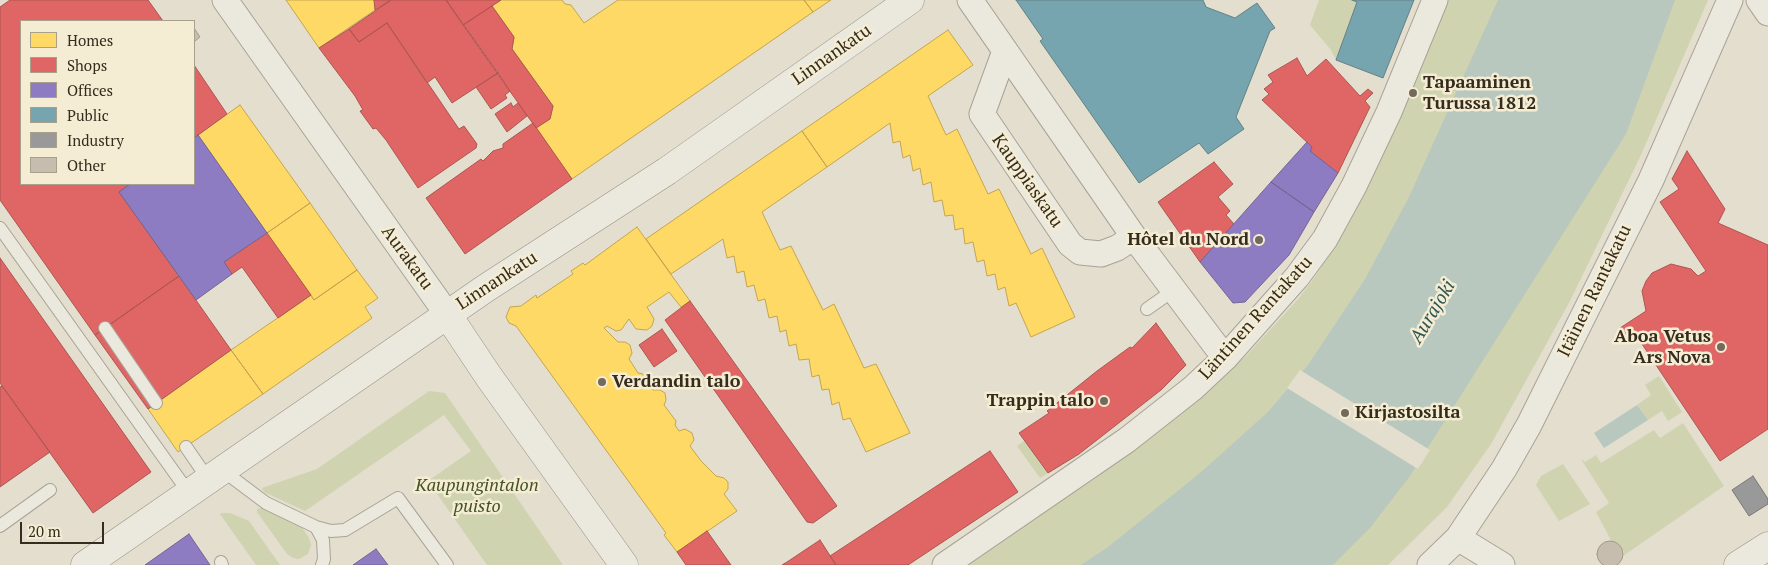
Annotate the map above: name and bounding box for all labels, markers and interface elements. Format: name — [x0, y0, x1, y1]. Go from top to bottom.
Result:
legend — [20, 20, 195, 185]
street label: Linnankatu — [788, 20, 876, 90]
text: Homes — [67, 30, 113, 50]
text: Shops — [67, 55, 107, 75]
place label: Tapaaminen Turussa 1812 — [1423, 72, 1536, 115]
text: Offices — [67, 80, 113, 100]
marker: Tapaaminen Turussa 1812 — [1407, 87, 1419, 99]
text: Public — [67, 105, 109, 125]
text: Industry — [67, 130, 124, 150]
street label: Kauppiaskatu — [987, 130, 1067, 232]
text: Other — [67, 155, 106, 175]
street label: Itäinen Rantakatu — [1554, 221, 1636, 361]
street label: Aurakatu — [377, 222, 437, 294]
place label: Hôtel du Nord — [1127, 229, 1249, 251]
marker: Hôtel du Nord — [1253, 234, 1265, 246]
street label: Linnankatu — [453, 247, 541, 315]
street label: Läntinen Rantakatu — [1195, 252, 1317, 384]
water label: Aurajoki — [1405, 276, 1461, 348]
place label: Aboa Vetus Ars Nova — [1614, 326, 1711, 368]
marker: Aboa Vetus Ars Nova — [1715, 341, 1727, 353]
place label: Verdandin talo — [612, 371, 740, 393]
marker: Verdandin talo — [596, 376, 608, 388]
place label: Trappin talo — [987, 390, 1094, 412]
marker: Trappin talo — [1098, 395, 1110, 407]
place label: Kirjastosilta — [1355, 402, 1461, 424]
marker: Kirjastosilta — [1339, 407, 1351, 419]
park label: Kaupungintalon puisto — [415, 475, 539, 518]
scale bar — [22, 512, 106, 544]
text: 20 m — [28, 521, 61, 541]

